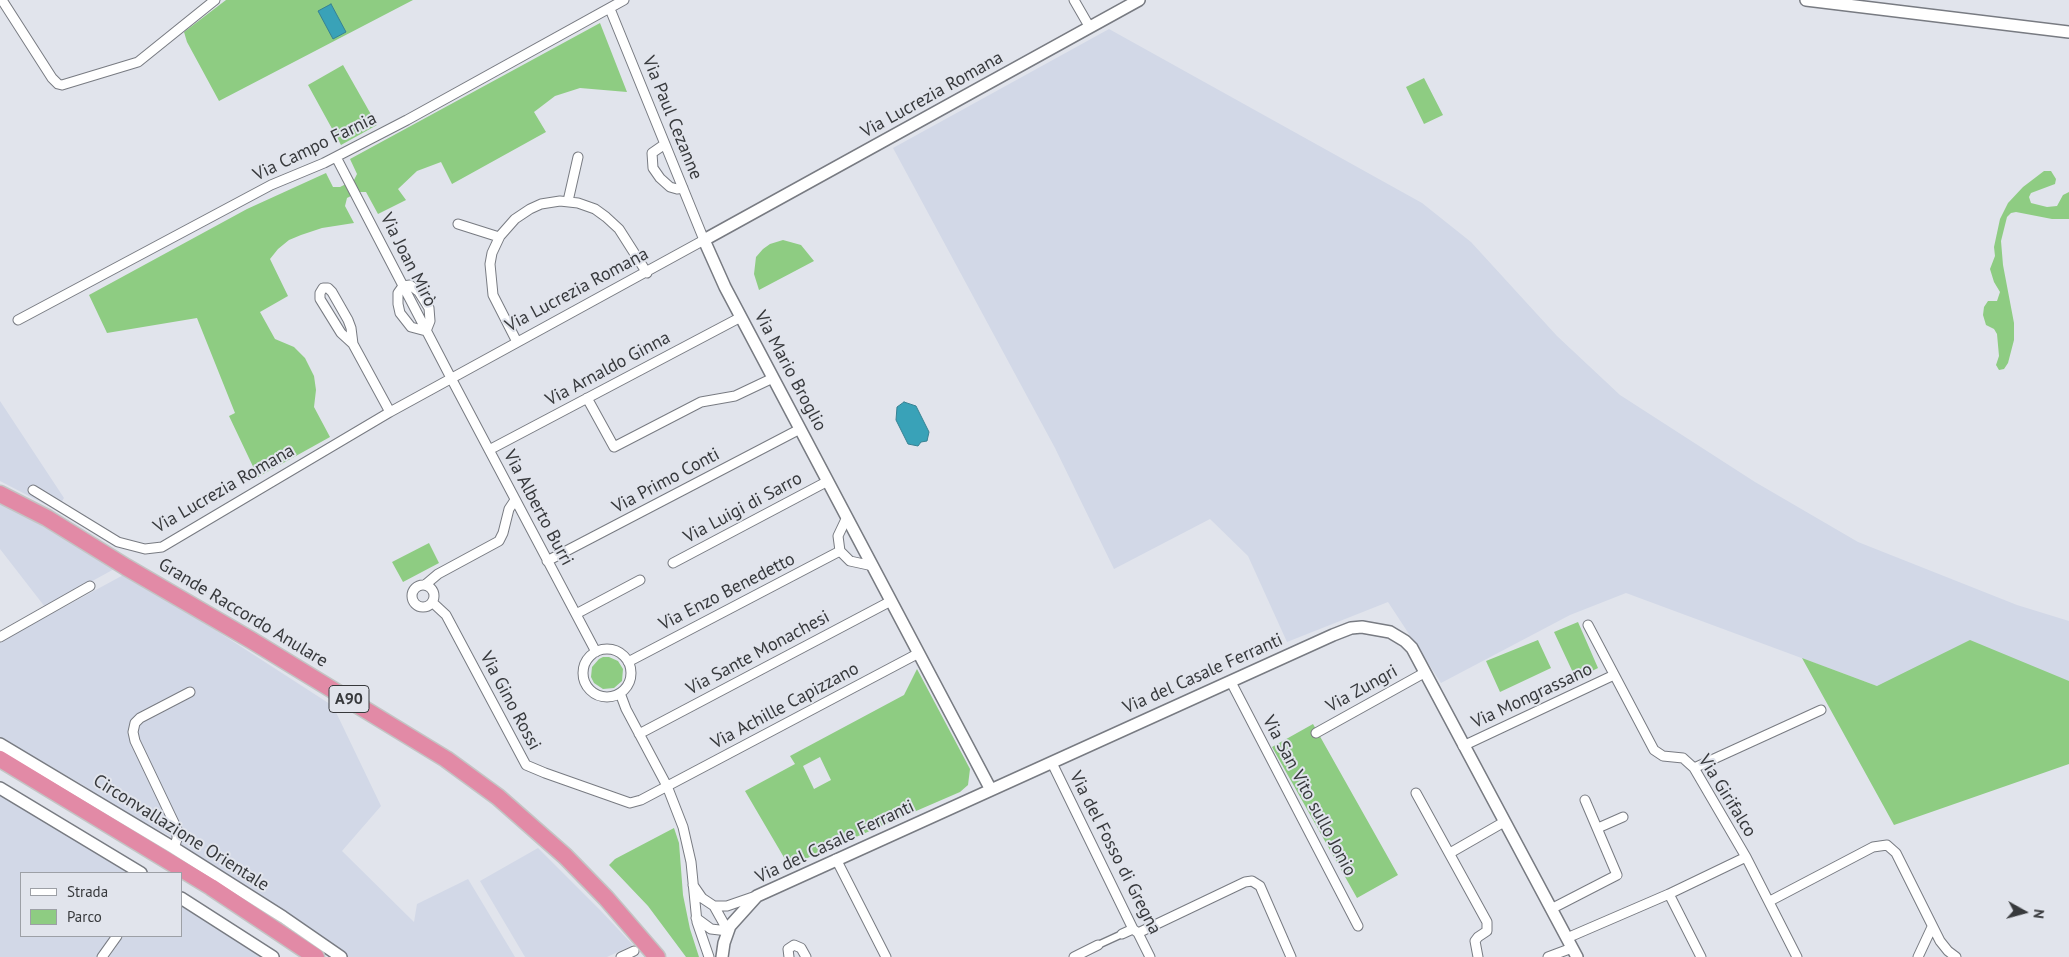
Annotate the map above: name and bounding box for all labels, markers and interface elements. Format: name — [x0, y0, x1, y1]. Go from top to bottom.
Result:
street label: Via Lucrezia Romana — [857, 47, 1007, 143]
street label: Via Paul Cezanne — [637, 53, 707, 183]
street label: Via Campo Farnia — [250, 108, 380, 186]
street label: Via Joan Mirò — [375, 210, 441, 310]
street label: Via Lucrezia Romana — [502, 243, 652, 337]
street label: Via Mario Broglio — [749, 307, 831, 435]
street label: Via Arnaldo Ginna — [542, 327, 674, 411]
street label: Via Lucrezia Romana — [150, 440, 298, 538]
street label: Via Primo Conti — [609, 444, 723, 518]
street label: Via Alberto Burri — [498, 447, 578, 569]
street label: Via Luigi di Sarro — [680, 468, 806, 548]
street label: Via Enzo Benedetto — [655, 548, 799, 636]
street label: Grande Raccordo Anulare — [154, 554, 332, 672]
street label: Via Sante Monachesi — [683, 606, 833, 700]
street label: Via del Casale Ferranti — [1120, 629, 1286, 719]
street label: Via Gino Rossi — [475, 648, 545, 754]
street label: Via Achille Capizzano — [707, 658, 863, 754]
street label: Via Mongrassano — [1468, 659, 1596, 733]
street label: Via Zungri — [1322, 661, 1402, 717]
road number: A90 — [329, 686, 369, 712]
street label: Via San Vito sullo Jonio — [1257, 712, 1361, 880]
street label: Via Girifalco — [1693, 751, 1761, 841]
street label: Via del Fosso di Gregna — [1065, 768, 1165, 938]
street label: Circonvallazione Orientale — [89, 770, 273, 896]
street label: Via del Casale Ferranti — [752, 796, 918, 888]
legend — [20, 872, 182, 937]
text: Strada — [67, 882, 108, 901]
north arrow — [1999, 887, 2049, 937]
text: Parco — [67, 907, 102, 926]
text: N — [2029, 908, 2048, 919]

